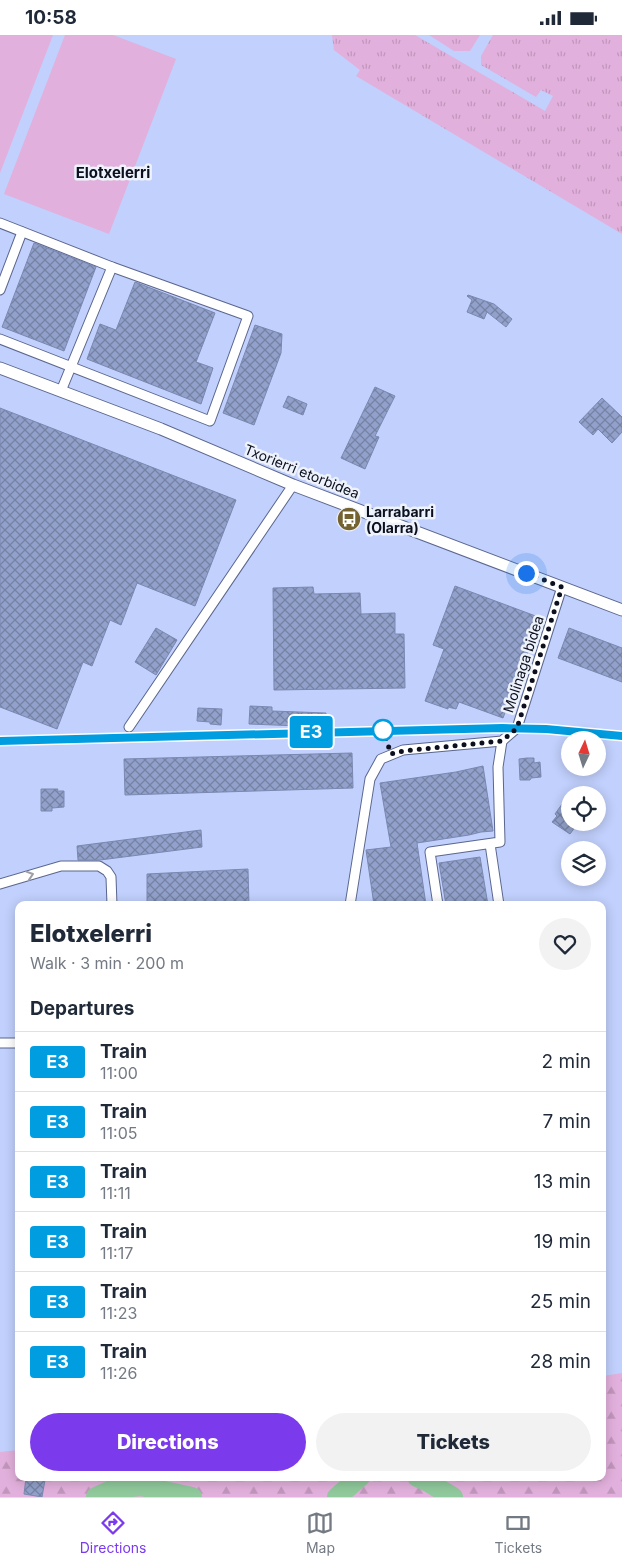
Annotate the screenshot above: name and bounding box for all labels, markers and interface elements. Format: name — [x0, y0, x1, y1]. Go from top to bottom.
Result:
text: 10:58 — [25, 6, 77, 29]
district label: Elotxelerri — [76, 163, 150, 182]
street label: Txorierri etorbidea — [242, 440, 362, 502]
place label: Larrabarri (Olarra) — [366, 503, 434, 536]
bus stop icon: Larrabarri (Olarra) — [336, 506, 362, 532]
your location — [514, 561, 539, 586]
street label: Molinaga bidea — [499, 613, 547, 715]
line badge: E3 — [288, 716, 334, 748]
unlabelled marker — [372, 719, 394, 741]
text: E3 — [300, 721, 322, 742]
north arrow — [561, 731, 606, 776]
map controls — [561, 731, 606, 886]
button: locate — [561, 786, 606, 831]
button: layers — [561, 841, 606, 886]
one-way arrow — [25, 870, 34, 880]
button: heart — [539, 918, 591, 970]
text: Elotxelerri — [30, 919, 152, 948]
text: Walk · 3 min · 200 m — [30, 953, 184, 973]
text: Departures — [30, 997, 134, 1020]
text: Train — [100, 1040, 147, 1063]
text: 2 min — [542, 1050, 591, 1073]
text: E3 — [46, 1051, 69, 1072]
text: 11:00 — [100, 1063, 138, 1083]
text: Train — [100, 1100, 147, 1123]
text: 7 min — [542, 1110, 591, 1133]
text: E3 — [46, 1111, 69, 1132]
text: 11:05 — [100, 1123, 137, 1143]
text: Train — [100, 1160, 147, 1183]
text: 13 min — [534, 1170, 591, 1193]
text: E3 — [46, 1171, 69, 1192]
text: 11:11 — [100, 1183, 131, 1203]
text: Train — [100, 1220, 147, 1243]
text: 19 min — [534, 1230, 591, 1253]
text: E3 — [46, 1231, 69, 1252]
text: 11:17 — [100, 1243, 133, 1263]
text: Train — [100, 1280, 147, 1303]
text: 25 min — [530, 1290, 591, 1313]
text: E3 — [46, 1291, 69, 1312]
text: 11:23 — [100, 1303, 137, 1323]
text: Train — [100, 1340, 147, 1363]
text: 28 min — [530, 1350, 591, 1373]
text: E3 — [46, 1351, 69, 1372]
text: 11:26 — [100, 1363, 137, 1383]
button: Directions — [30, 1413, 306, 1471]
button: Tickets — [316, 1413, 591, 1471]
tab: Directions — [80, 1509, 146, 1556]
tab: Map — [306, 1509, 335, 1556]
tab: Tickets — [494, 1509, 542, 1556]

